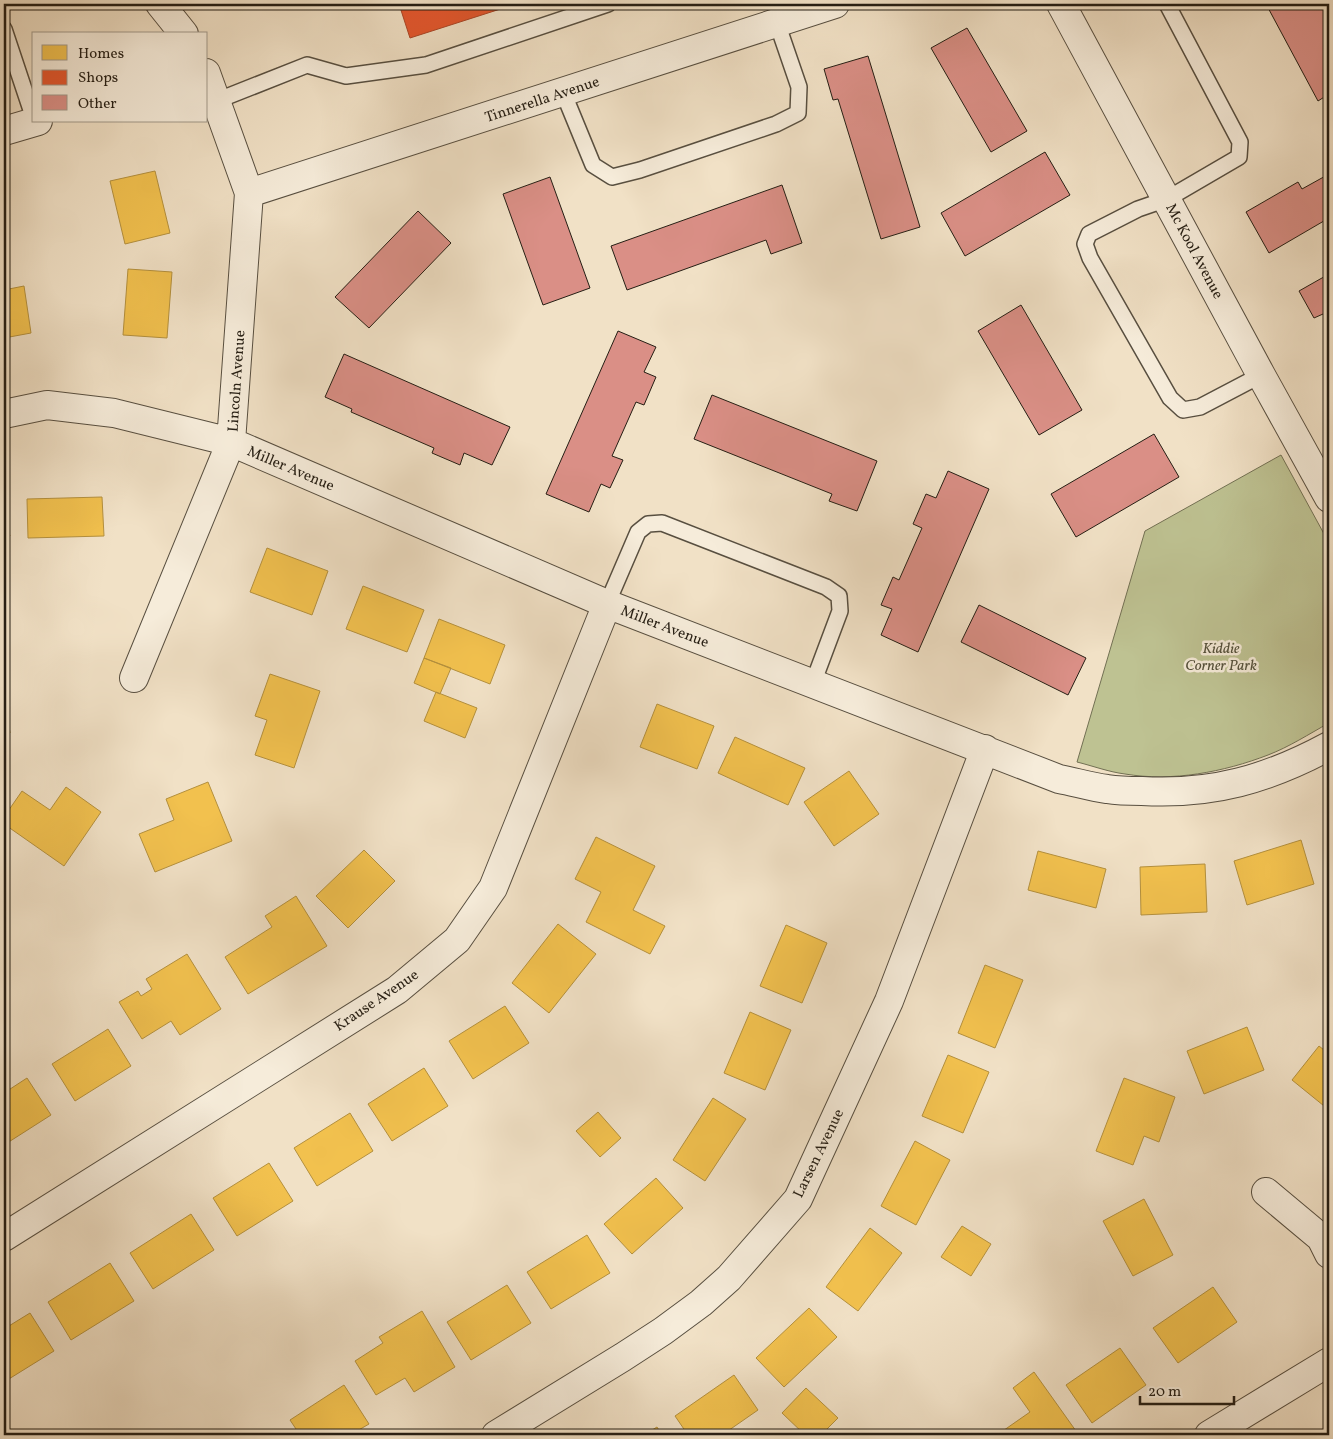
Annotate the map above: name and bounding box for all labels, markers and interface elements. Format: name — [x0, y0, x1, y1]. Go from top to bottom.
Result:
legend — [32, 32, 208, 122]
text: Homes — [78, 44, 124, 65]
text: Shops — [78, 68, 118, 89]
street label: Tinnerella Avenue — [482, 72, 603, 129]
text: Other — [78, 94, 117, 115]
street label: Mc Kool Avenue — [1160, 200, 1228, 303]
street label: Lincoln Avenue — [223, 330, 252, 433]
street label: Miller Avenue — [244, 442, 337, 497]
street label: Miller Avenue — [617, 601, 712, 654]
park label: Kiddie Corner Park — [1185, 639, 1257, 677]
street label: Krause Avenue — [330, 965, 423, 1037]
street label: Larsen Avenue — [789, 1106, 850, 1202]
scale bar — [1140, 1374, 1234, 1406]
text: 20 m — [1148, 1382, 1181, 1403]

